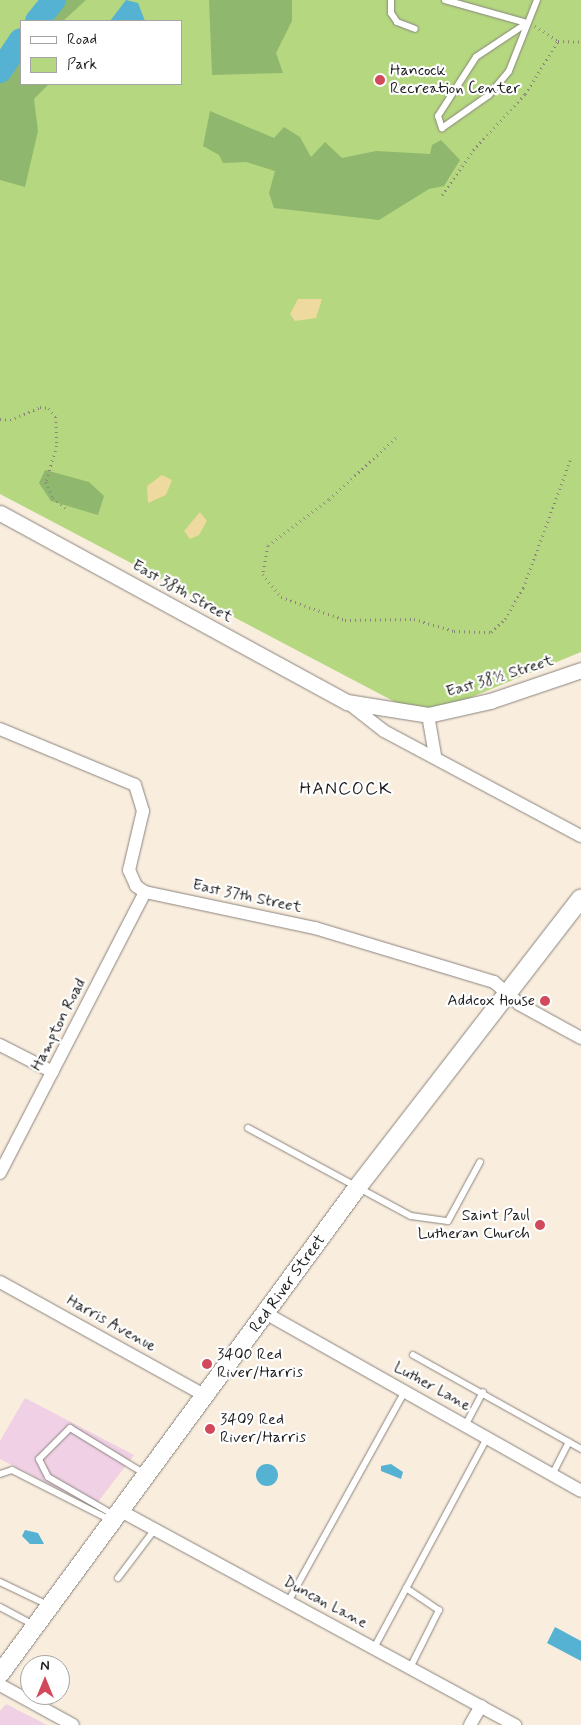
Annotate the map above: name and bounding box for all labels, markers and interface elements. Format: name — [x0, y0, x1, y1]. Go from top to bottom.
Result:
legend — [20, 20, 182, 85]
text: Road — [67, 30, 97, 50]
text: Park — [67, 55, 97, 75]
place label: Hancock Recreation Center — [390, 61, 517, 99]
marker: Hancock Recreation Center — [374, 74, 386, 86]
street label: East 38th Street — [128, 556, 236, 628]
street label: East 38½ Street — [444, 652, 556, 702]
district label: HANCOCK — [300, 778, 392, 800]
street label: East 37th Street — [191, 876, 303, 918]
street label: Hampton Road — [28, 976, 90, 1074]
place label: Addcox House — [445, 991, 535, 1011]
marker: Addcox House — [539, 995, 551, 1007]
place label: Saint Paul Lutheran Church — [414, 1206, 530, 1244]
marker: Saint Paul Lutheran Church — [534, 1219, 546, 1231]
street label: Red River Street — [246, 1232, 330, 1336]
street label: Harris Avenue — [63, 1292, 159, 1356]
place label: 3400 Red River/Harris — [217, 1345, 303, 1383]
marker: 3400 Red River/Harris — [201, 1358, 213, 1370]
street label: Luther Lane — [391, 1358, 473, 1416]
place label: 3409 Red River/Harris — [220, 1410, 306, 1448]
marker: 3409 Red River/Harris — [204, 1423, 216, 1435]
street label: Duncan Lane — [282, 1574, 368, 1632]
north arrow — [20, 1655, 70, 1705]
text: N — [40, 1657, 50, 1675]

